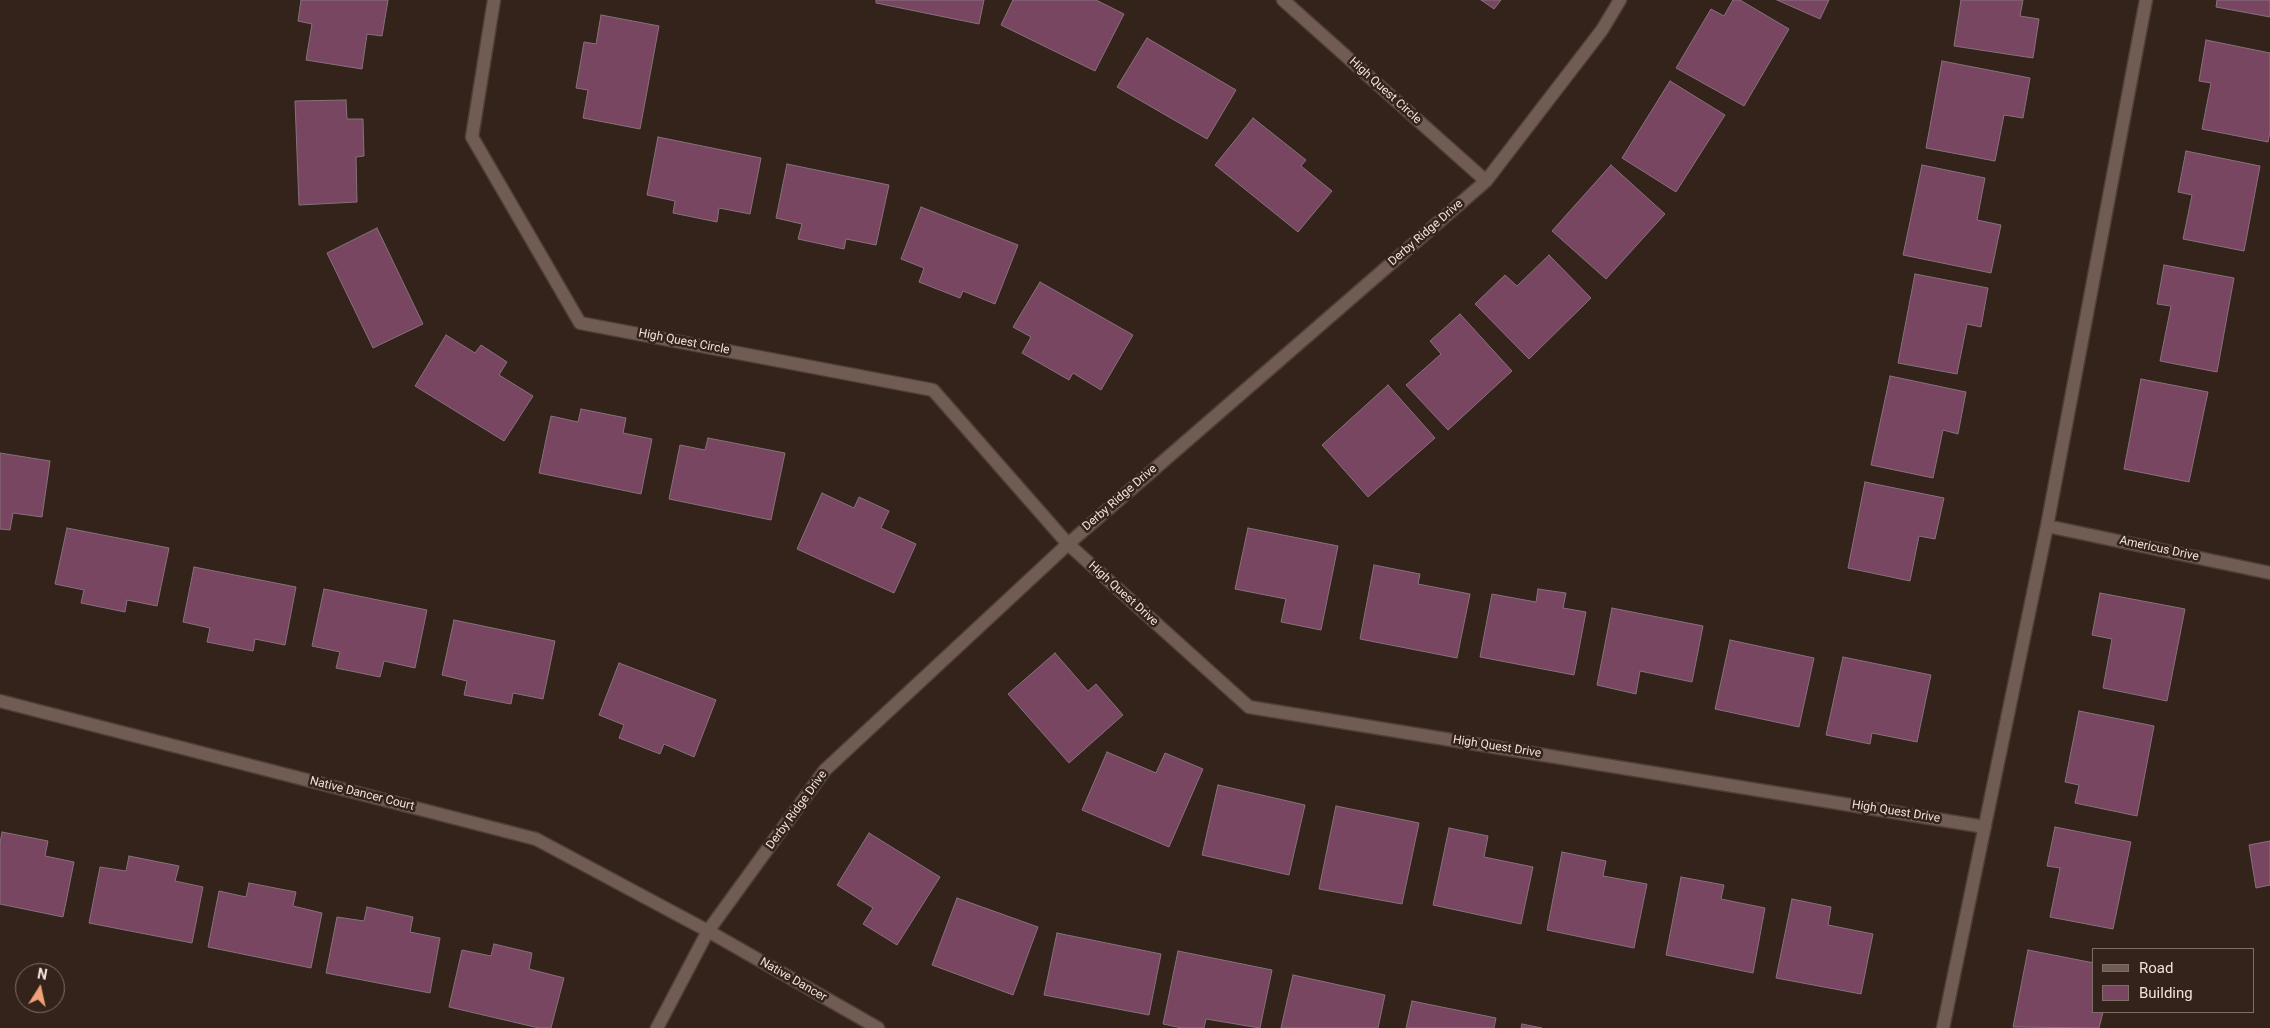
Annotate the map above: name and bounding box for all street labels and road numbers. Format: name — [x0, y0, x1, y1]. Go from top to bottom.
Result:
street label: High Quest Circle — [1346, 55, 1424, 127]
street label: Derby Ridge Drive — [1386, 197, 1466, 269]
street label: High Quest Circle — [637, 326, 731, 358]
street label: Derby Ridge Drive — [1080, 462, 1160, 534]
street label: Americus Drive — [2118, 534, 2200, 564]
street label: High Quest Drive — [1085, 559, 1161, 629]
street label: High Quest Drive — [1452, 733, 1542, 761]
street label: Derby Ridge Drive — [764, 768, 830, 852]
street label: Native Dancer Court — [308, 774, 416, 814]
street label: High Quest Drive — [1851, 798, 1941, 826]
street label: Native Dancer — [757, 955, 829, 1005]

